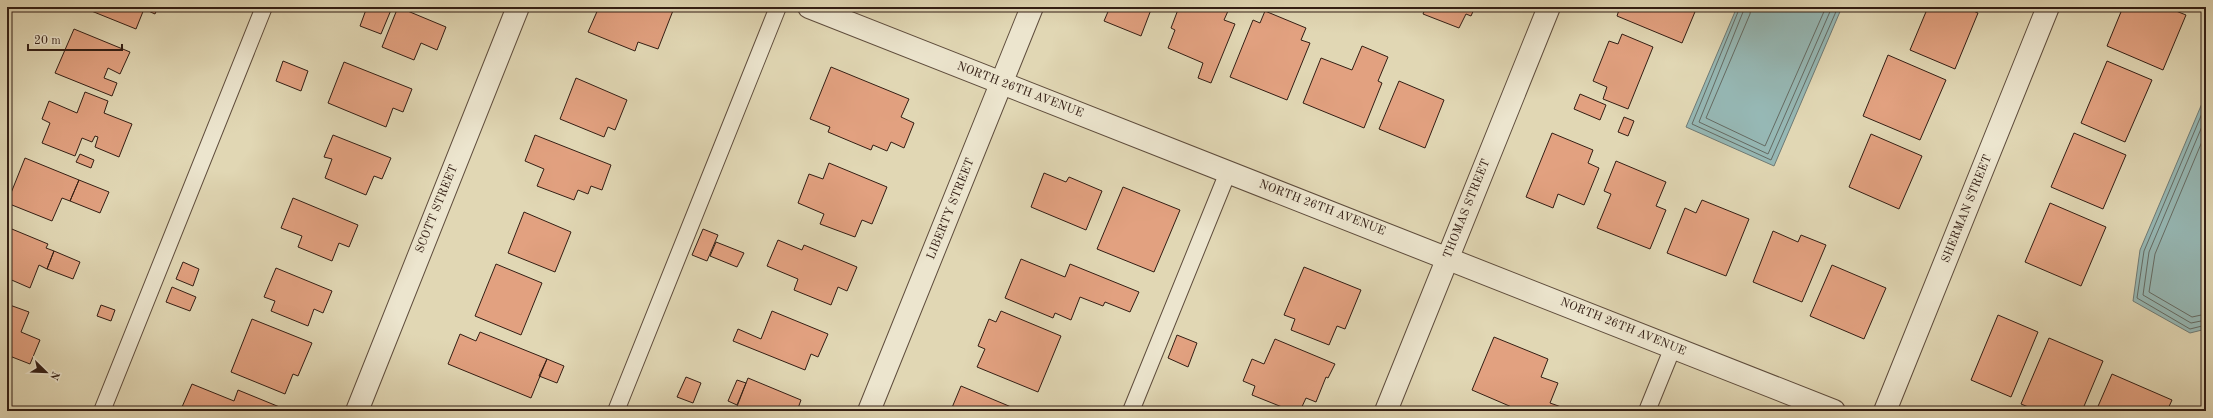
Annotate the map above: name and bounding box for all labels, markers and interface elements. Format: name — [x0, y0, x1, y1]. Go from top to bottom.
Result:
scale bar — [28, 26, 122, 52]
text: 20 m — [34, 35, 61, 47]
street label: NORTH 26TH AVENUE — [955, 60, 1085, 120]
street label: SHERMAN STREET — [1940, 153, 1994, 265]
street label: LIBERTY STREET — [925, 157, 977, 261]
street label: THOMAS STREET — [1442, 158, 1492, 260]
street label: SCOTT STREET — [414, 163, 460, 255]
street label: NORTH 26TH AVENUE — [1257, 178, 1387, 238]
street label: NORTH 26TH AVENUE — [1558, 296, 1688, 358]
north arrow — [26, 352, 66, 392]
text: N — [47, 369, 61, 382]

